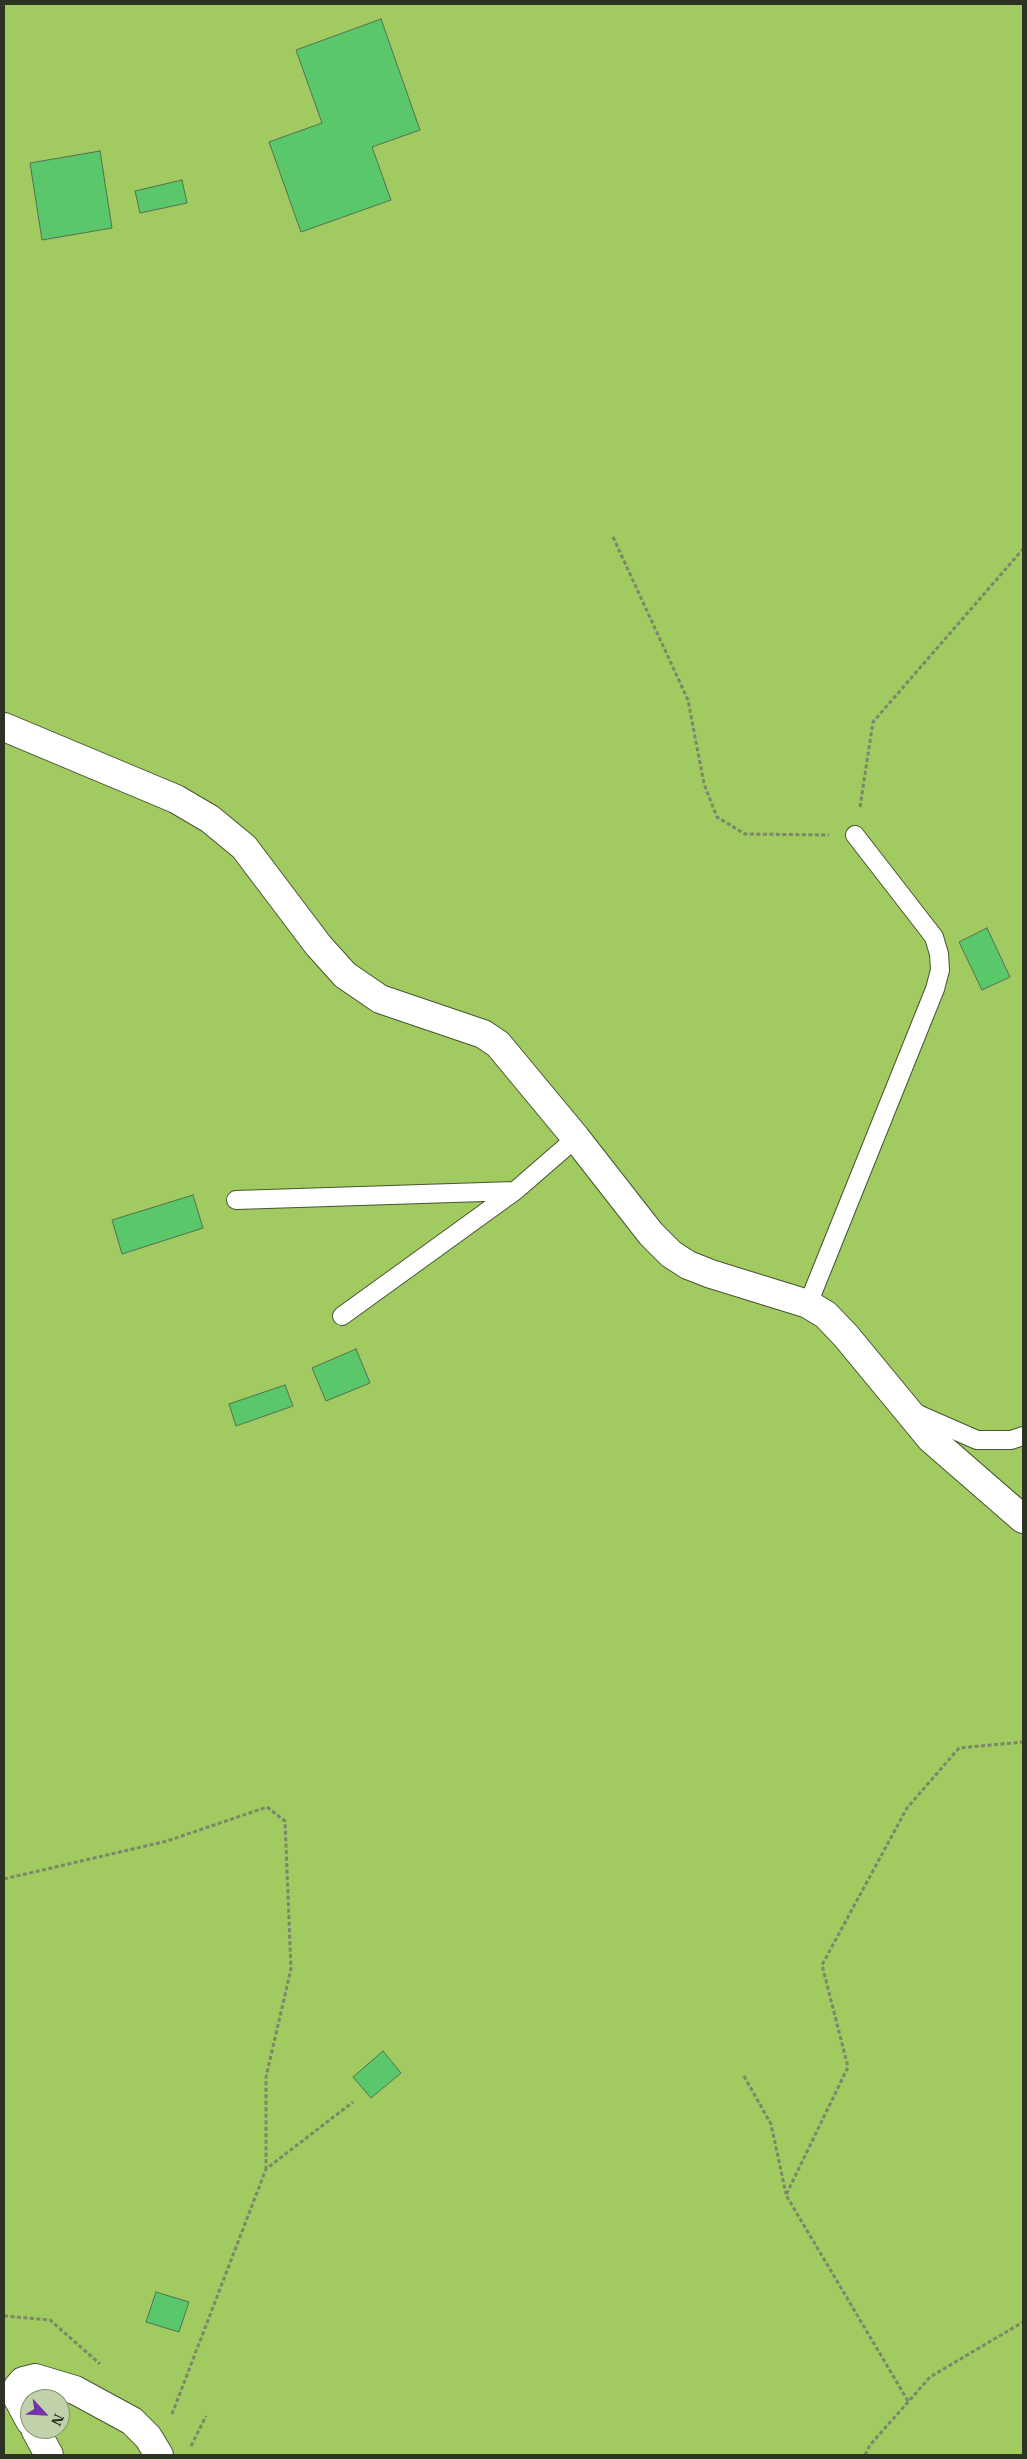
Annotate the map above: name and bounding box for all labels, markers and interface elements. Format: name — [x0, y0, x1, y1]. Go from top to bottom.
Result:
north arrow — [20, 2389, 70, 2439]
text: N — [47, 2411, 68, 2429]

